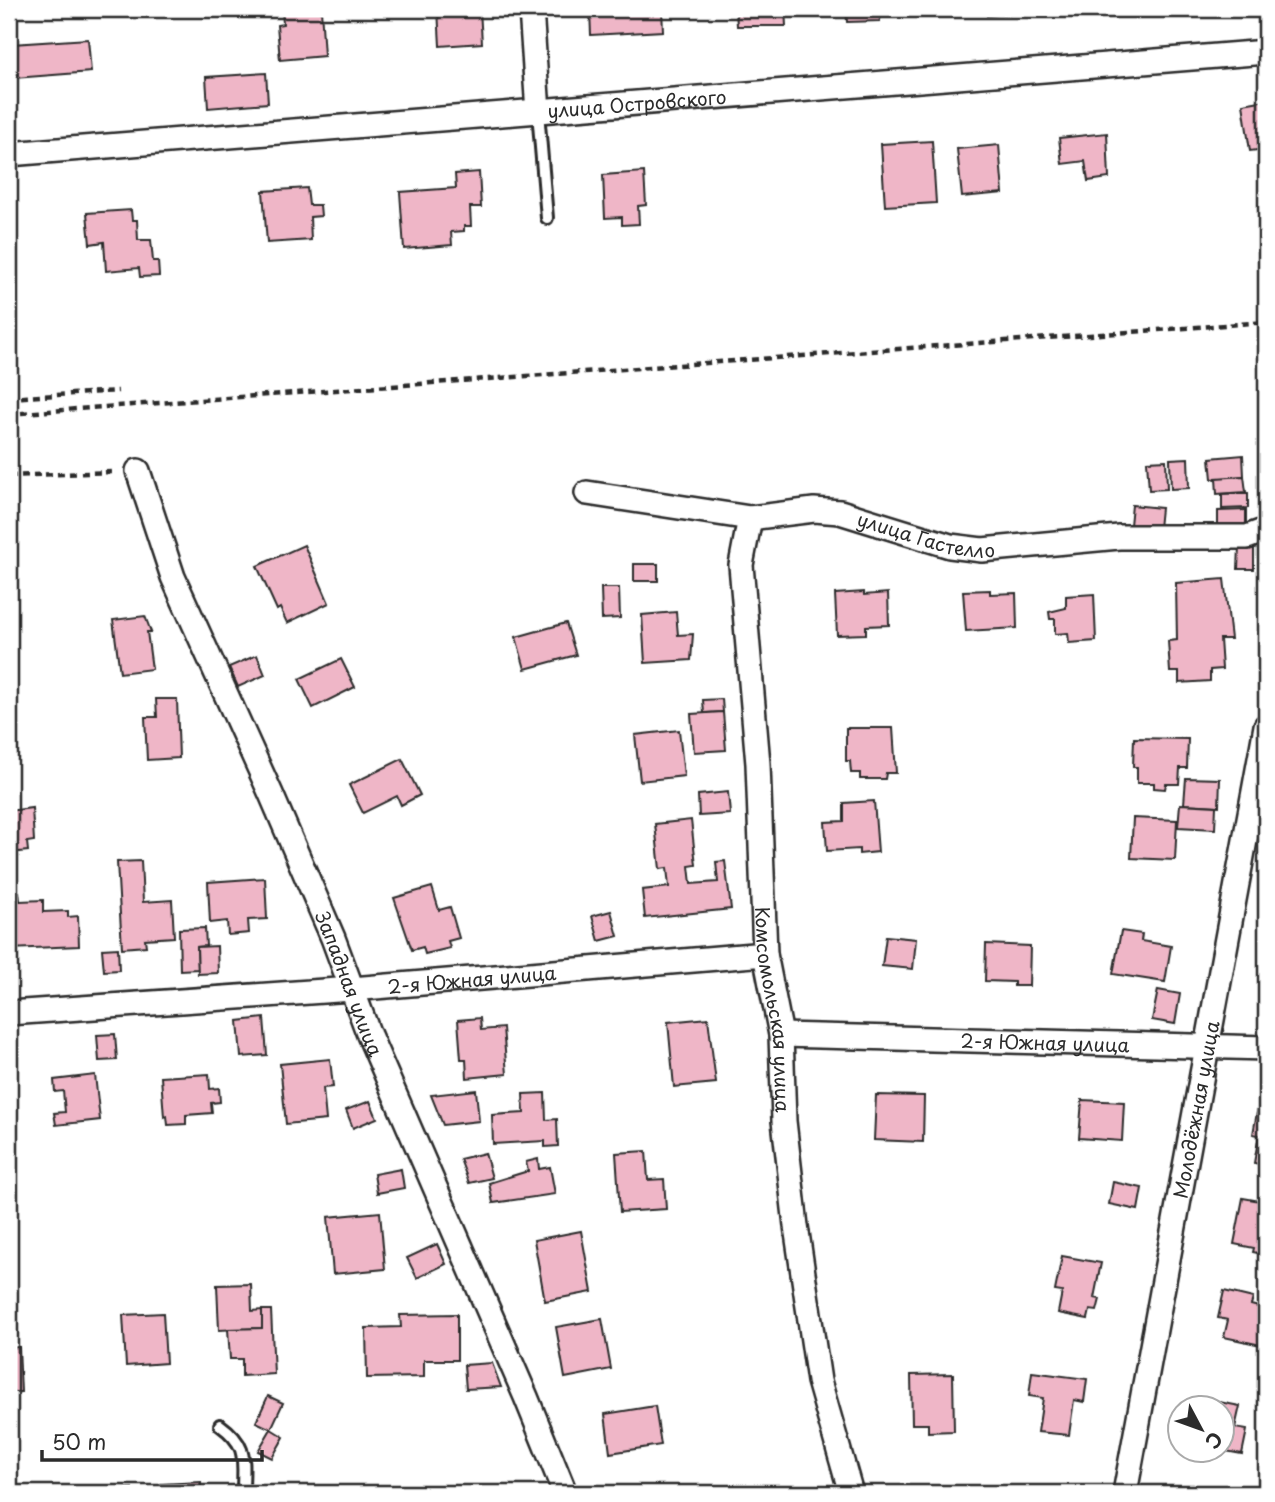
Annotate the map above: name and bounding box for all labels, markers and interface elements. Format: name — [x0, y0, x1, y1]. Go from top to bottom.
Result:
street label: улица Островского — [546, 82, 728, 124]
street label: улица Гастелло — [854, 504, 996, 564]
street label: Комсомольская улица — [749, 906, 798, 1113]
street label: Западная улица — [309, 907, 390, 1060]
street label: 2-я Южная улица — [386, 958, 557, 1000]
street label: Молодёжная улица — [1165, 1018, 1226, 1201]
street label: 2-я Южная улица — [960, 1026, 1130, 1058]
north arrow — [1166, 1394, 1236, 1464]
scale bar — [42, 1418, 262, 1462]
text: 50 m — [52, 1425, 106, 1457]
text: С — [1199, 1426, 1230, 1455]

